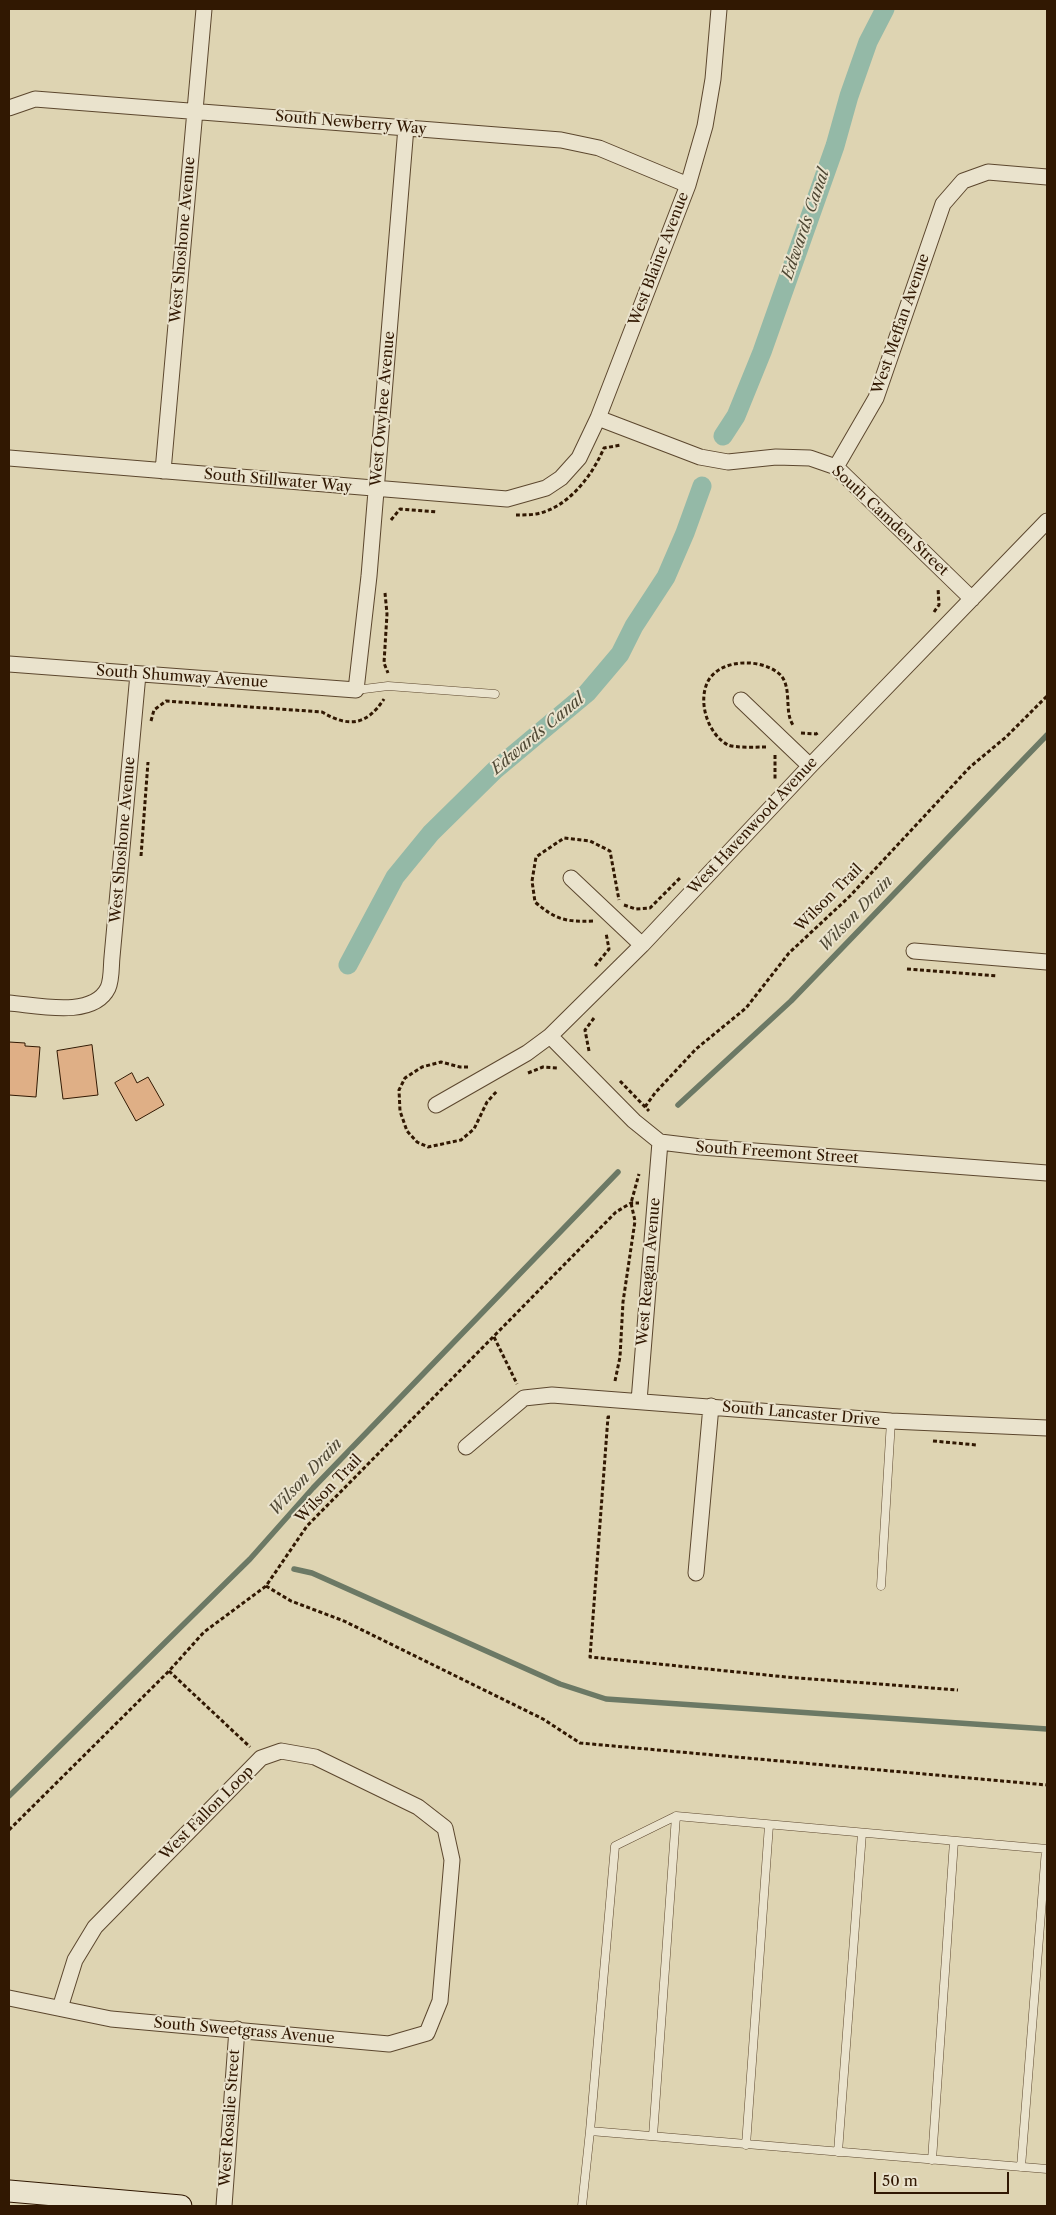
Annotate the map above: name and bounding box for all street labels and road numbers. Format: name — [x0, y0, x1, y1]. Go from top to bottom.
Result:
street label: South Newberry Way — [274, 107, 428, 139]
street label: West Shoshone Avenue — [167, 156, 199, 324]
street label: West Blaine Avenue — [625, 190, 693, 328]
street label: West Meffan Avenue — [868, 251, 934, 397]
street label: West Owyhee Avenue — [367, 331, 399, 487]
street label: South Camden Street — [828, 462, 952, 580]
street label: South Stillwater Way — [203, 466, 353, 496]
street label: South Shumway Avenue — [95, 662, 269, 692]
street label: West Havenwood Avenue — [685, 753, 821, 899]
street label: West Shoshone Avenue — [107, 756, 139, 924]
street label: Wilson Trail — [792, 861, 866, 935]
street label: South Freemont Street — [695, 1138, 859, 1168]
street label: West Reagan Avenue — [634, 1197, 664, 1347]
street label: South Lancaster Drive — [721, 1398, 881, 1430]
street label: Wilson Trail — [292, 1451, 366, 1527]
street label: West Fallon Loop — [156, 1762, 258, 1864]
street label: South Sweetgrass Avenue — [153, 2014, 335, 2048]
street label: West Rosalie Street — [216, 2049, 244, 2187]

